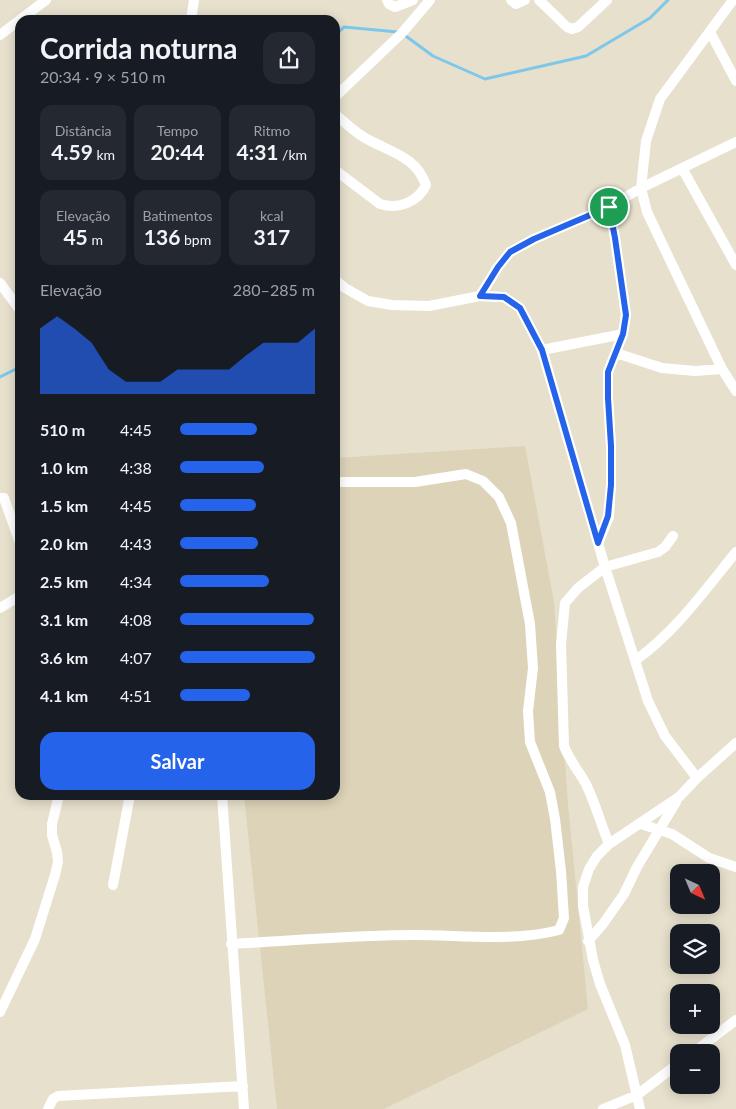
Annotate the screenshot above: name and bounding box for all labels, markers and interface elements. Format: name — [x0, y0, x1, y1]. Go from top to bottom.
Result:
text: Corrida noturna — [40, 31, 237, 65]
button: share — [263, 32, 315, 84]
text: 20:34 · 9 × 510 m — [40, 67, 165, 86]
text: Distância — [55, 122, 112, 139]
text: Tempo — [157, 122, 198, 139]
text: Ritmo — [254, 122, 290, 139]
text: 4.59 — [51, 139, 93, 164]
text: 20:44 — [150, 139, 205, 164]
text: 4:31 — [237, 139, 279, 164]
text: km — [93, 146, 115, 163]
text: /km — [279, 146, 307, 163]
pin — [588, 186, 630, 228]
icon: arrive — [595, 193, 623, 221]
text: Elevação — [56, 207, 110, 224]
text: Batimentos — [142, 207, 213, 224]
text: kcal — [260, 207, 284, 224]
text: 45 — [63, 224, 88, 249]
text: 136 — [144, 224, 180, 249]
text: 317 — [254, 224, 290, 249]
text: m — [88, 231, 103, 248]
text: bpm — [180, 231, 211, 248]
text: Elevação — [40, 280, 102, 299]
text: 280–285 m — [233, 280, 315, 299]
text: 510 m — [40, 420, 85, 439]
text: 4:45 — [120, 420, 152, 439]
text: 1.0 km — [40, 458, 88, 477]
text: 4:38 — [120, 458, 152, 477]
text: 1.5 km — [40, 496, 88, 515]
text: 4:45 — [120, 496, 152, 515]
text: 2.0 km — [40, 534, 88, 553]
text: 4:43 — [120, 534, 152, 553]
text: 2.5 km — [40, 572, 88, 591]
text: 4:34 — [120, 572, 152, 591]
text: 3.1 km — [40, 610, 88, 629]
text: 4:08 — [120, 610, 152, 629]
text: 3.6 km — [40, 648, 88, 667]
text: 4:07 — [120, 648, 152, 667]
text: 4.1 km — [40, 686, 88, 705]
text: 4:51 — [120, 686, 152, 705]
button: Salvar — [40, 732, 315, 790]
north arrow — [670, 864, 720, 914]
map controls — [670, 864, 720, 1094]
button: layers — [670, 924, 720, 974]
button: + — [670, 984, 720, 1034]
button: − — [670, 1044, 720, 1094]

